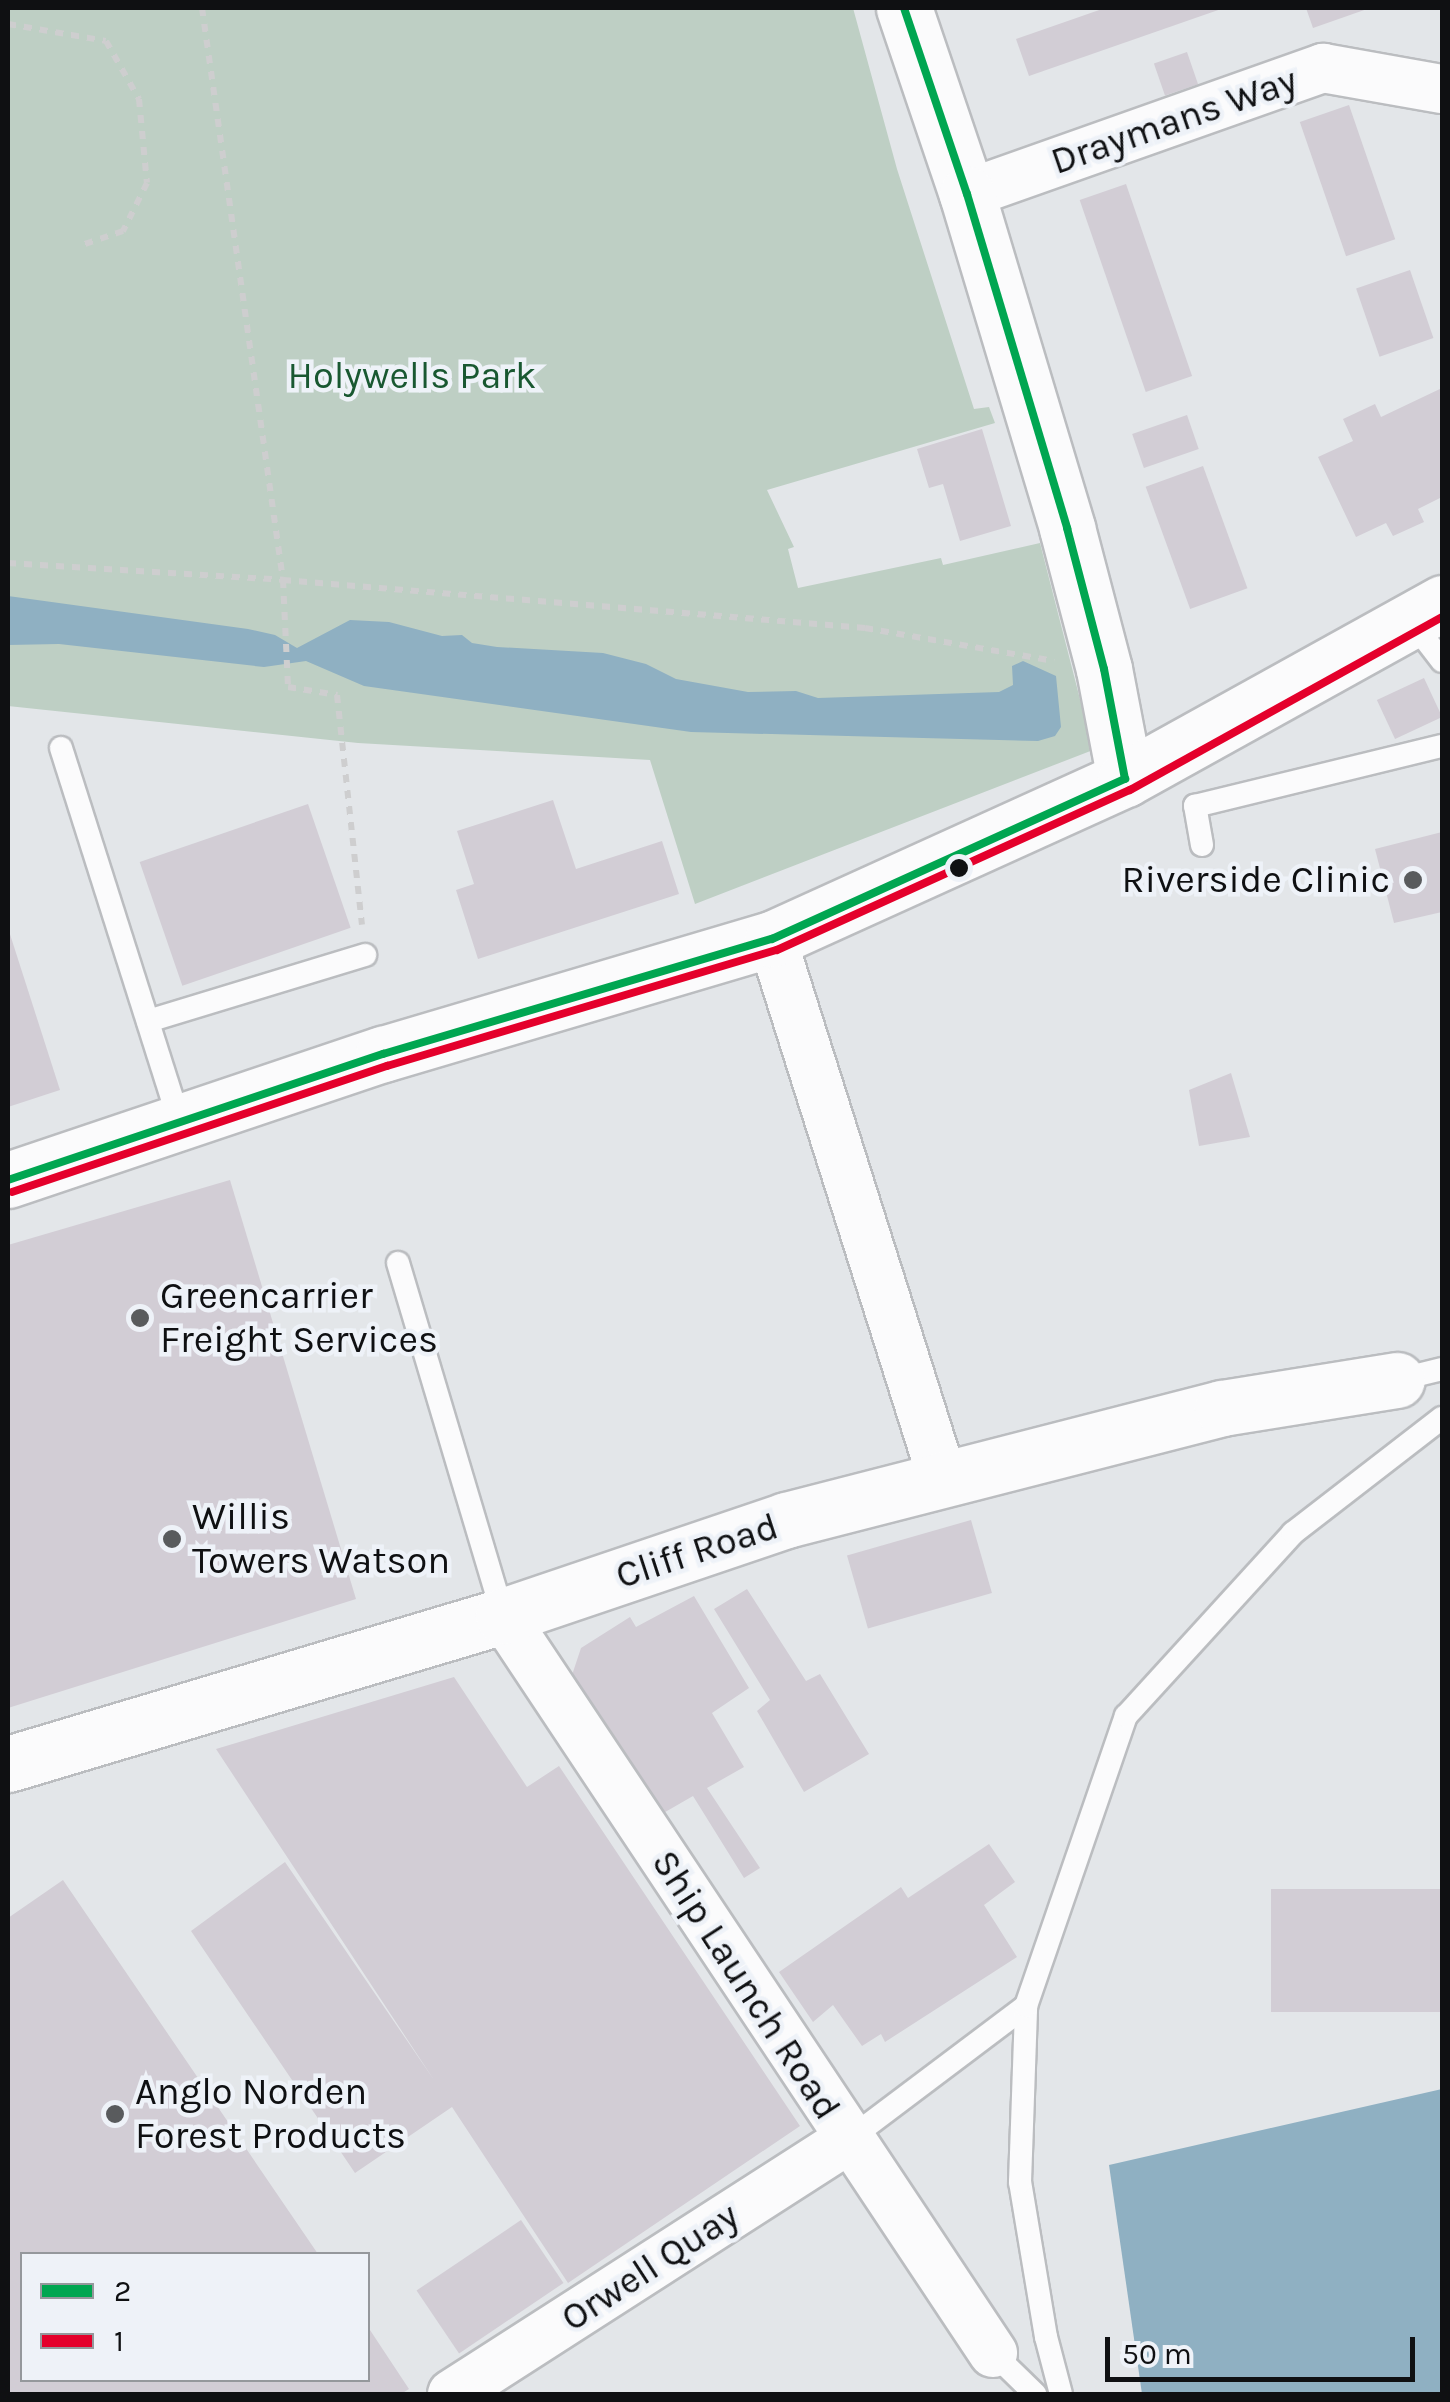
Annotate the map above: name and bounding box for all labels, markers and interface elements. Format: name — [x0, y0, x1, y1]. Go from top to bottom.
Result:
street label: Draymans Way — [1045, 58, 1303, 184]
park label: Holywells Park — [288, 353, 536, 399]
place label: Riverside Clinic — [1122, 857, 1390, 903]
unlabelled marker — [949, 858, 969, 878]
marker: Riverside Clinic — [1400, 867, 1426, 893]
place label: Greencarrier Freight Services — [160, 1273, 438, 1362]
marker: Greencarrier Freight Services — [129, 1307, 151, 1329]
place label: Willis Towers Watson — [192, 1494, 450, 1584]
street label: Cliff Road — [610, 1503, 784, 1599]
marker: Willis Towers Watson — [161, 1528, 183, 1550]
street label: Ship Launch Road — [642, 1842, 850, 2128]
place label: Anglo Norden Forest Products — [135, 2069, 406, 2158]
marker: Anglo Norden Forest Products — [104, 2103, 126, 2125]
street label: Orwell Quay — [553, 2193, 747, 2341]
legend — [20, 2252, 370, 2382]
text: 2 — [114, 2273, 131, 2309]
scale bar — [1110, 2317, 1420, 2379]
text: 1 — [114, 2323, 124, 2359]
text: 50 m — [1122, 2336, 1192, 2372]

